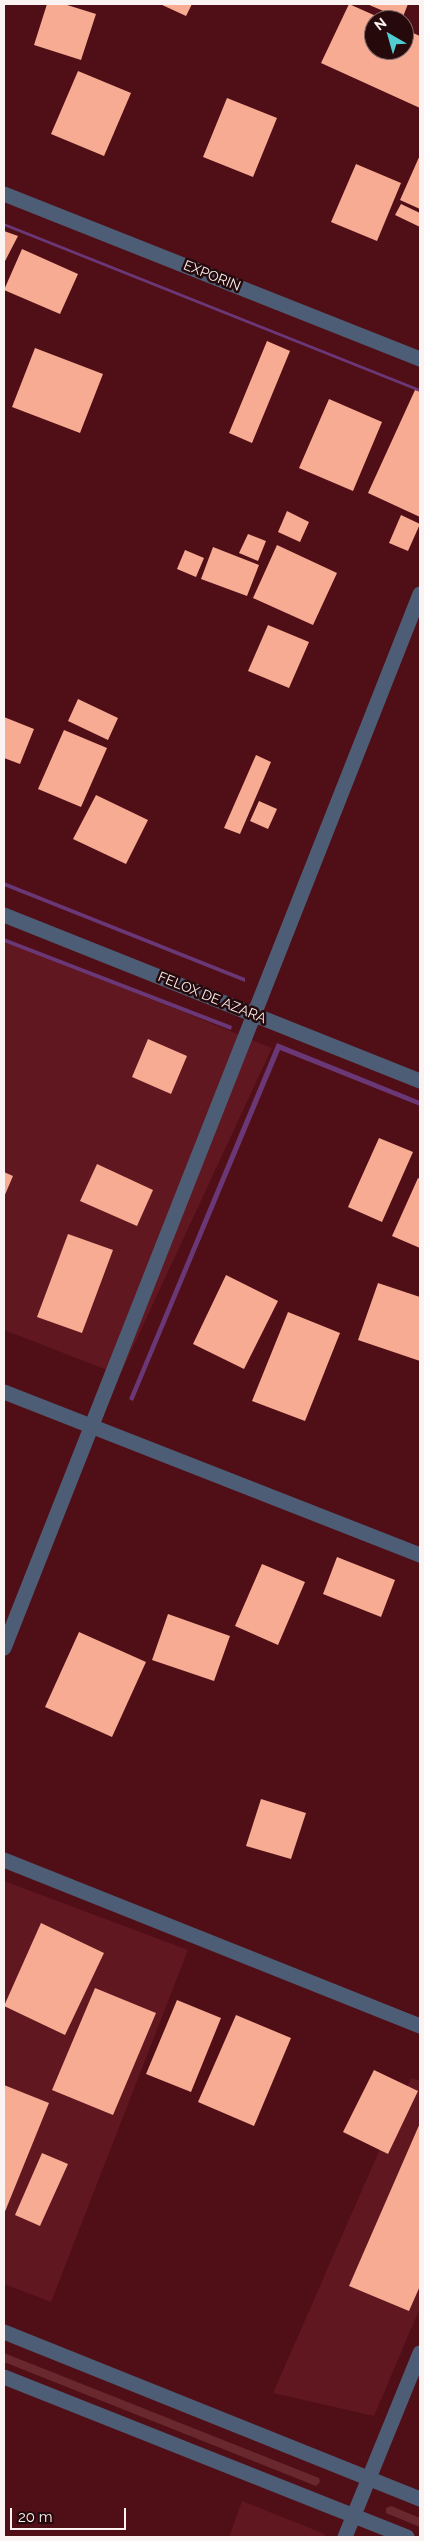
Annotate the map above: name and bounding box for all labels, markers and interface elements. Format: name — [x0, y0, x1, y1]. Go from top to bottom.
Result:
north arrow — [364, 10, 414, 60]
text: N — [371, 14, 390, 34]
street label: EXPORIN — [181, 257, 243, 295]
street label: FELOX DE AZARA — [155, 969, 269, 1027]
scale bar — [12, 2498, 129, 2530]
text: 20 m — [18, 2508, 53, 2526]

